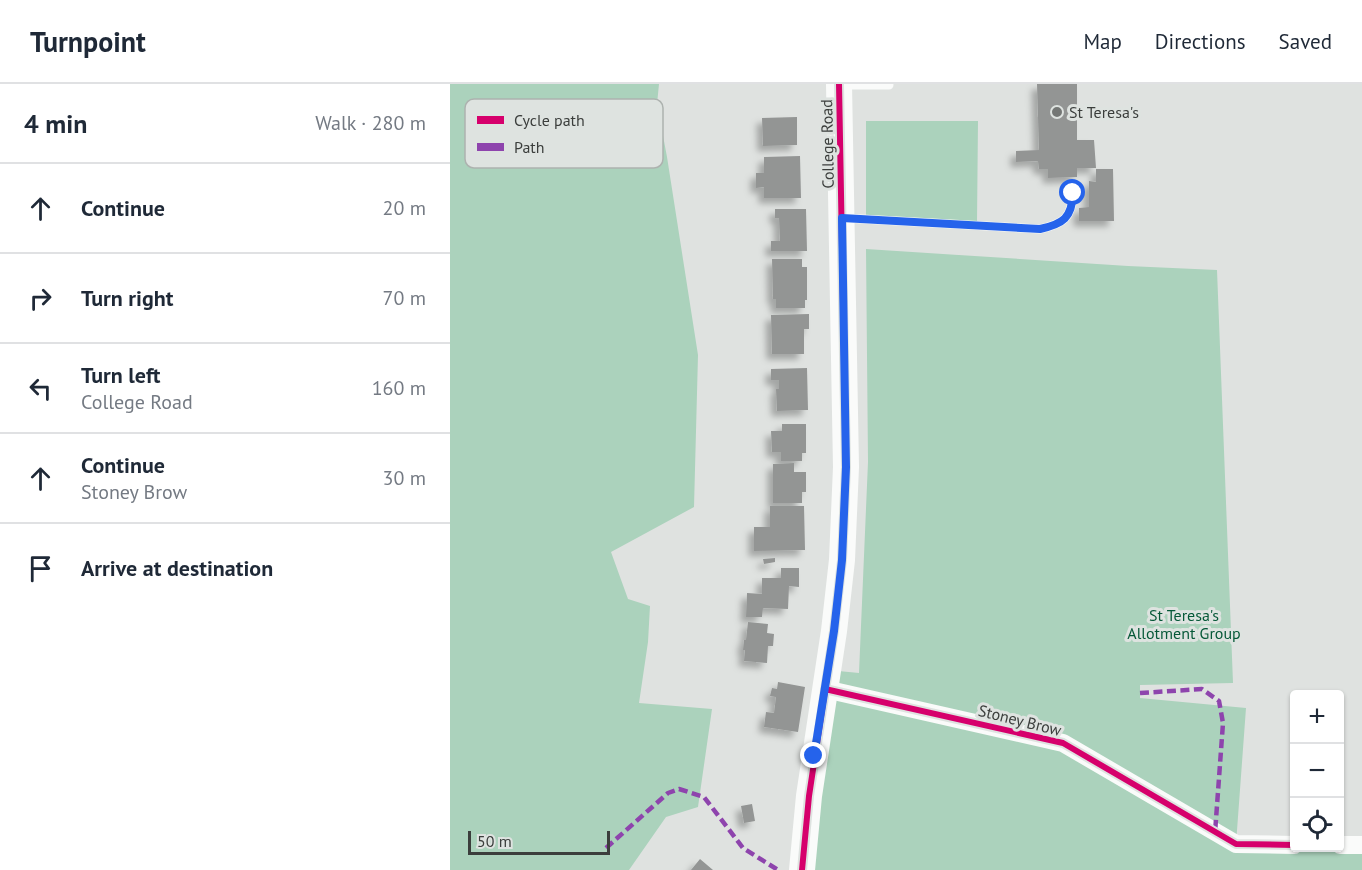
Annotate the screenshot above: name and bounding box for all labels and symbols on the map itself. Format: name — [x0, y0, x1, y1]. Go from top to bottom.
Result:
legend — [465, 99, 663, 168]
street label: College Road — [816, 99, 838, 189]
place label: St Teresa's — [1069, 102, 1139, 122]
marker: St Teresa's — [1050, 105, 1064, 119]
text: Cycle path — [514, 110, 585, 130]
text: Path — [514, 137, 545, 157]
route start — [1059, 179, 1085, 205]
park label: St Teresa's Allotment Group — [1127, 605, 1241, 643]
street label: Stoney Brow — [976, 700, 1064, 740]
route end — [800, 742, 826, 768]
scale bar — [468, 828, 610, 856]

